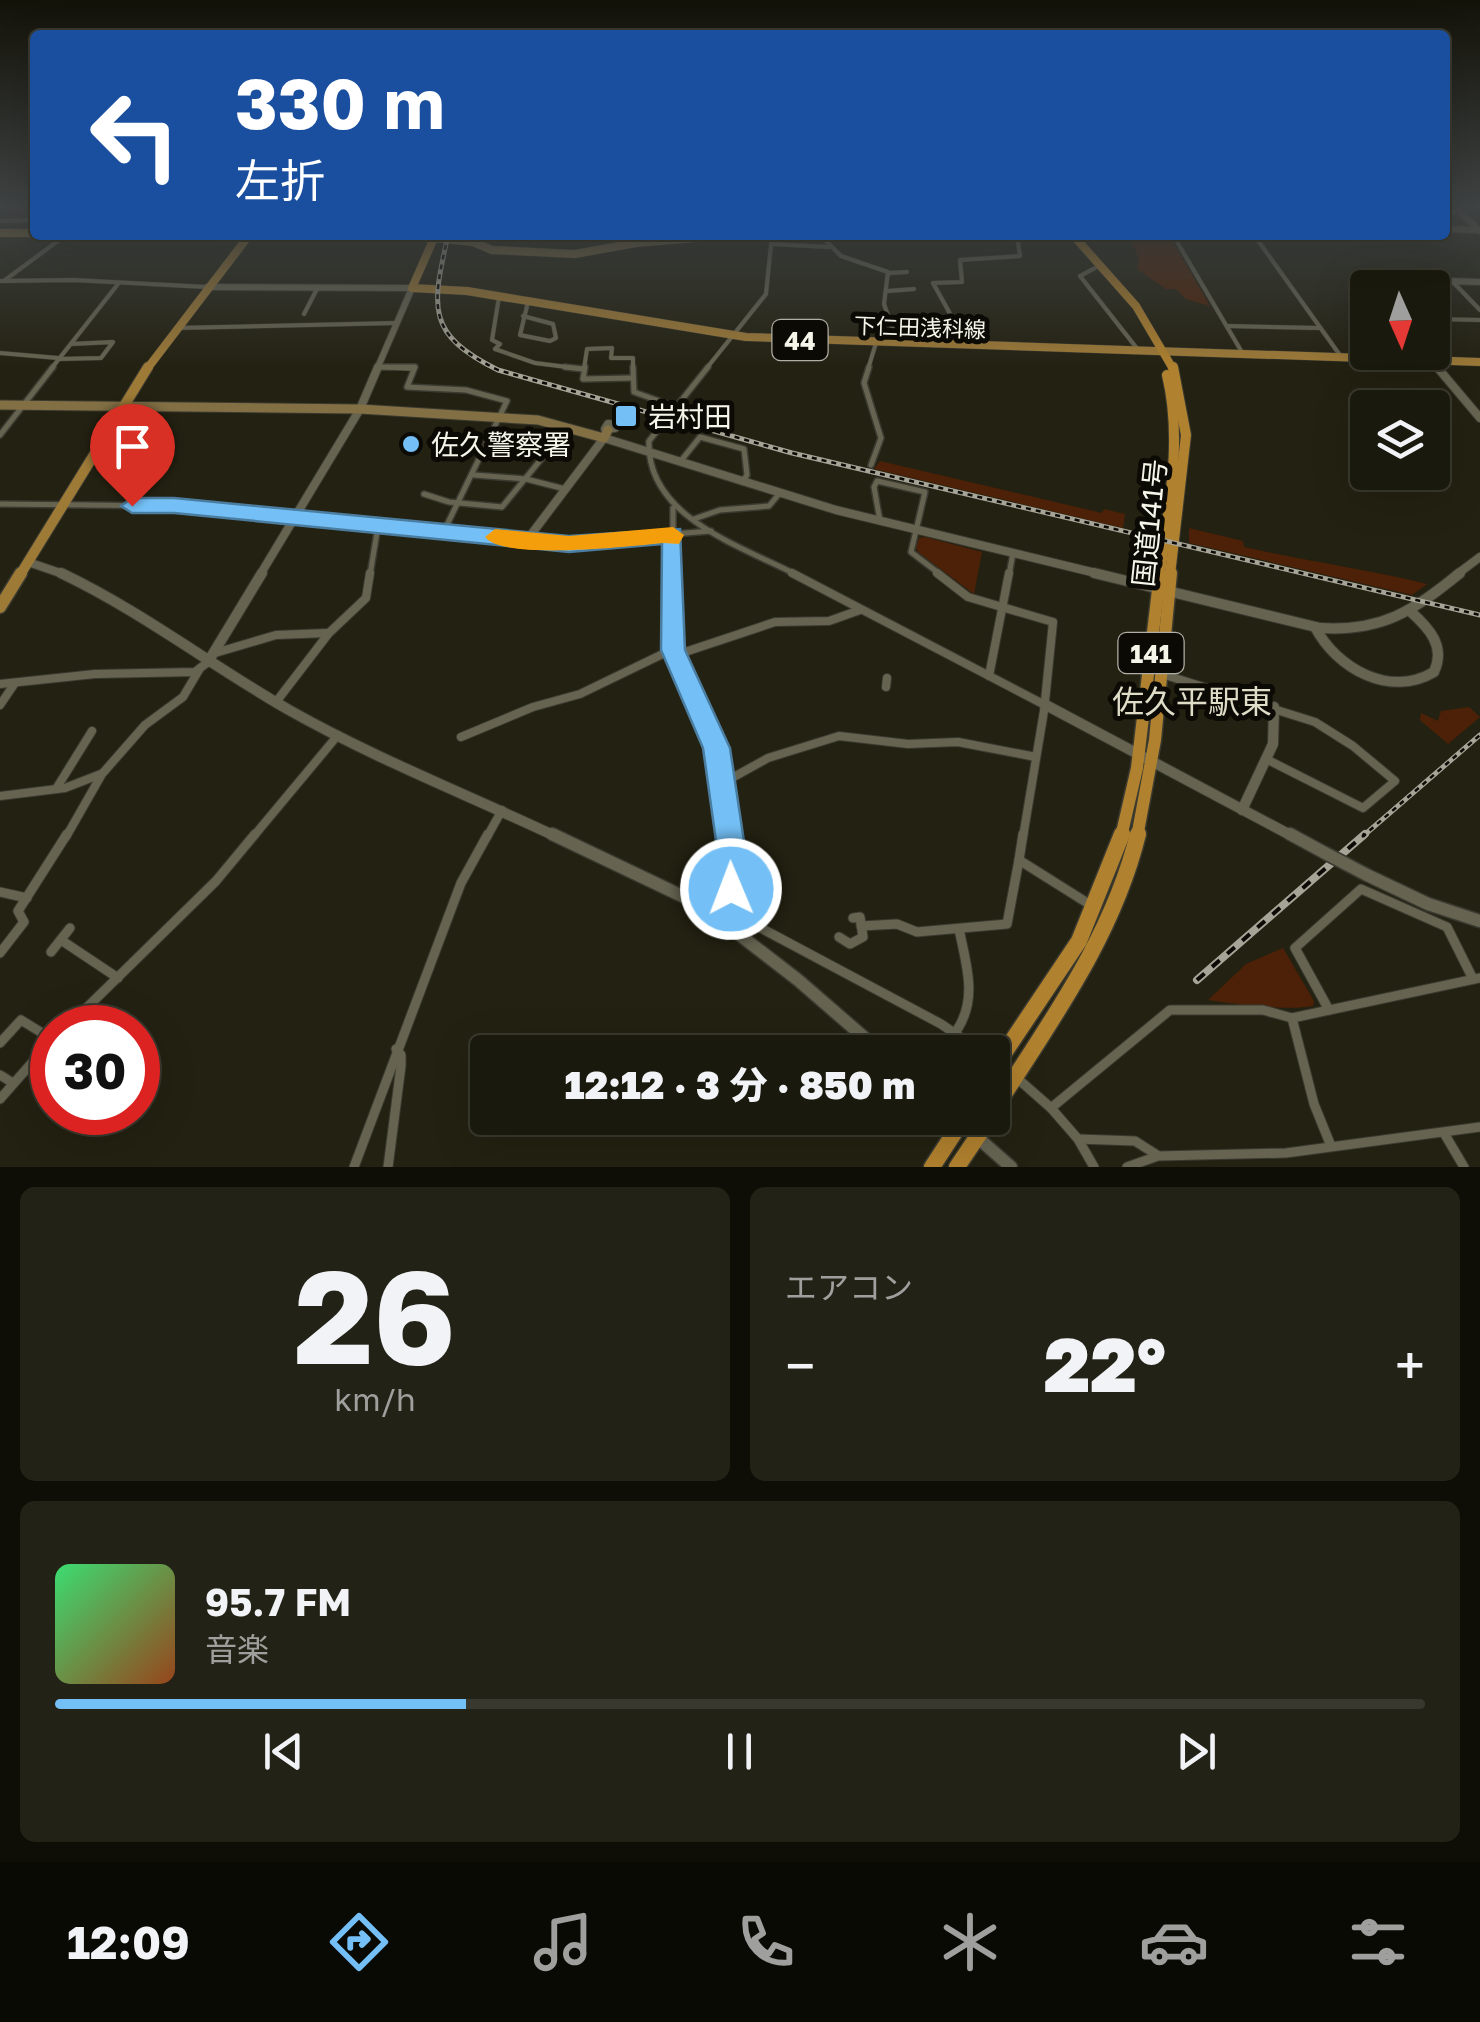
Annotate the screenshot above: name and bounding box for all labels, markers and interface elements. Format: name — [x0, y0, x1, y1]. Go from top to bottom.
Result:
text: 330 m — [235, 60, 445, 144]
icon: left — [70, 70, 200, 200]
text: 左折 — [235, 153, 325, 207]
north arrow — [1350, 270, 1450, 370]
map controls — [1350, 270, 1450, 490]
street label: 下仁田浅科線 — [854, 311, 986, 343]
road number: 44 — [772, 320, 828, 360]
button: layers — [1350, 390, 1450, 490]
place label: 岩村田 — [648, 400, 732, 433]
marker: 岩村田 — [613, 403, 639, 429]
pin — [90, 404, 175, 507]
icon: arrive — [105, 419, 160, 474]
place label: 佐久警察署 — [431, 428, 571, 461]
marker: 佐久警察署 — [400, 433, 422, 455]
street label: 国道141号 — [1126, 458, 1172, 588]
road number: 141 — [1118, 633, 1184, 673]
district label: 佐久平駅東 — [1112, 682, 1272, 720]
position arrow — [679, 837, 783, 941]
speed limit sign: 30 — [30, 1005, 160, 1135]
text: 12:12 · 3 分 · 850 m — [565, 1062, 915, 1107]
text: 26 — [294, 1237, 456, 1393]
text: エアコン — [785, 1268, 913, 1306]
text: 22° — [1044, 1318, 1166, 1409]
text: − — [785, 1332, 815, 1398]
text: + — [1395, 1332, 1425, 1398]
text: km/h — [334, 1380, 416, 1418]
text: 95.7 FM — [205, 1579, 351, 1624]
text: 音楽 — [205, 1630, 269, 1668]
icon: previous — [256, 1724, 311, 1779]
icon: pause — [712, 1724, 767, 1779]
icon: next — [1169, 1724, 1224, 1779]
icon: directions — [324, 1907, 394, 1977]
icon: music — [528, 1907, 598, 1977]
icon: phone — [731, 1907, 801, 1977]
icon: climate — [935, 1907, 1005, 1977]
icon: car — [1139, 1907, 1209, 1977]
icon: filters — [1343, 1907, 1413, 1977]
text: 12:09 — [67, 1915, 190, 1969]

